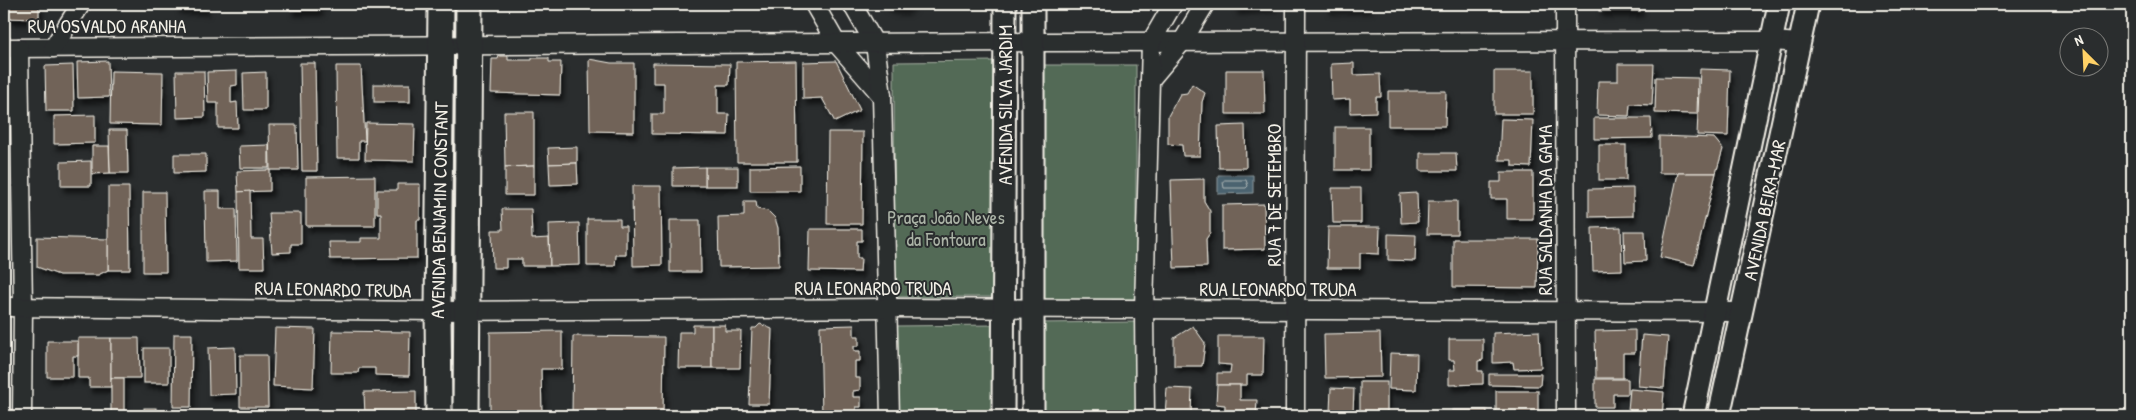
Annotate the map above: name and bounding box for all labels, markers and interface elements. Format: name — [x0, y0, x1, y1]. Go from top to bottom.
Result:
street label: RUA OSVALDO ARANHA — [28, 13, 186, 39]
street label: AVENIDA SILVA JARDIM — [992, 25, 1018, 185]
north arrow — [2058, 28, 2108, 78]
text: N — [2071, 29, 2086, 50]
street label: AVENIDA BENJAMIN CONSTANT — [424, 100, 454, 319]
street label: RUA 7 DE SETEMBRO — [1261, 124, 1287, 266]
street label: RUA SALDANHA DA GAMA — [1532, 125, 1558, 295]
street label: AVENIDA BEIRA-MAR — [1736, 137, 1792, 283]
park label: Praça João Neves da Fontoura — [887, 204, 1005, 252]
street label: RUA LEONARDO TRUDA — [254, 275, 412, 303]
street label: RUA LEONARDO TRUDA — [795, 275, 951, 301]
street label: RUA LEONARDO TRUDA — [1200, 276, 1356, 302]

